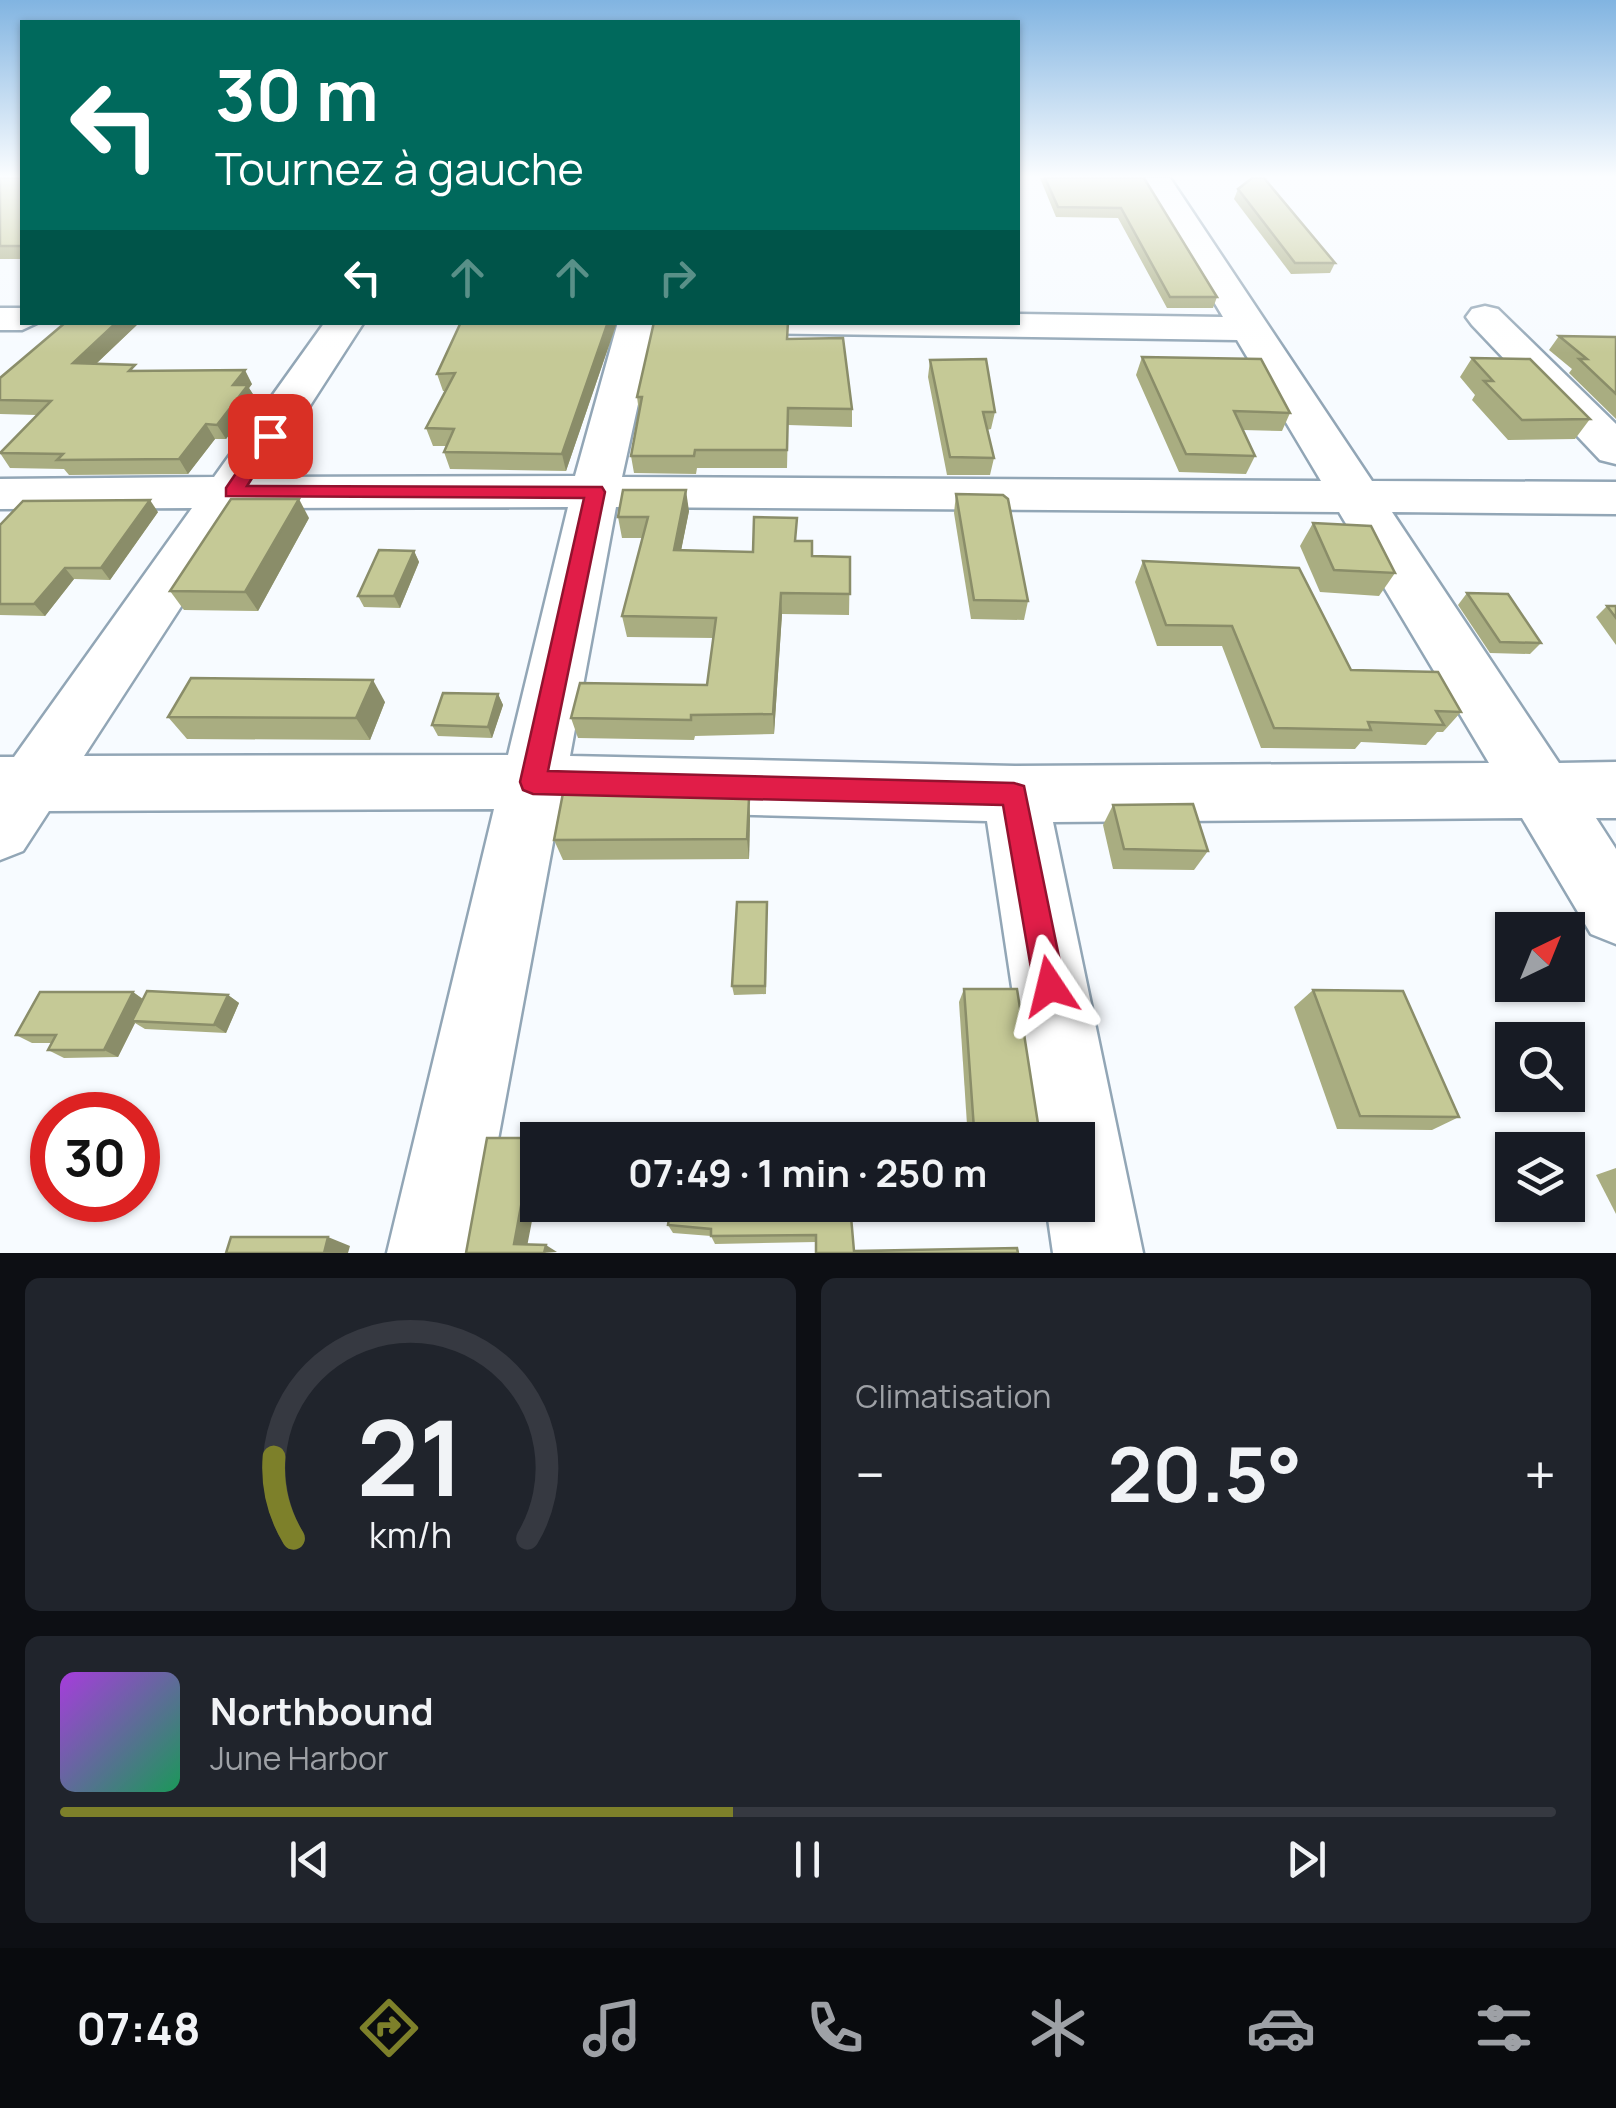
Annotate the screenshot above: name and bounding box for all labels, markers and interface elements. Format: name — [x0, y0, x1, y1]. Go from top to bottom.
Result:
text: 30 m — [215, 46, 379, 142]
icon: left — [50, 60, 180, 190]
text: Tournez à gauche — [215, 137, 584, 199]
icon: left — [335, 250, 390, 305]
icon: ahead — [440, 250, 495, 305]
icon: ahead — [545, 250, 600, 305]
icon: right — [650, 250, 705, 305]
pin — [228, 394, 313, 479]
icon: arrive — [243, 409, 298, 464]
north arrow — [1495, 912, 1585, 1002]
map controls — [1495, 912, 1585, 1222]
position arrow — [998, 934, 1102, 1038]
button: search — [1495, 1022, 1585, 1112]
speed limit sign: 30 — [30, 1092, 160, 1222]
button: layers — [1495, 1132, 1585, 1222]
text: 07:49 · 1 min · 250 m — [628, 1146, 987, 1198]
text: Climatisation — [856, 1374, 1051, 1418]
text: 21 — [357, 1385, 464, 1527]
text: 20.5° — [1108, 1422, 1302, 1525]
text: − — [856, 1436, 885, 1512]
text: + — [1524, 1436, 1556, 1512]
text: km/h — [369, 1510, 452, 1559]
text: Northbound — [210, 1684, 434, 1736]
text: June Harbor — [210, 1736, 388, 1780]
icon: previous — [282, 1832, 337, 1887]
icon: pause — [780, 1832, 835, 1887]
icon: next — [1279, 1832, 1334, 1887]
icon: directions — [354, 1993, 424, 2063]
icon: music — [577, 1993, 647, 2063]
icon: phone — [800, 1993, 870, 2063]
icon: climate — [1023, 1993, 1093, 2063]
icon: car — [1246, 1993, 1316, 2063]
icon: filters — [1469, 1993, 1539, 2063]
text: 07:48 — [77, 1997, 201, 2059]

